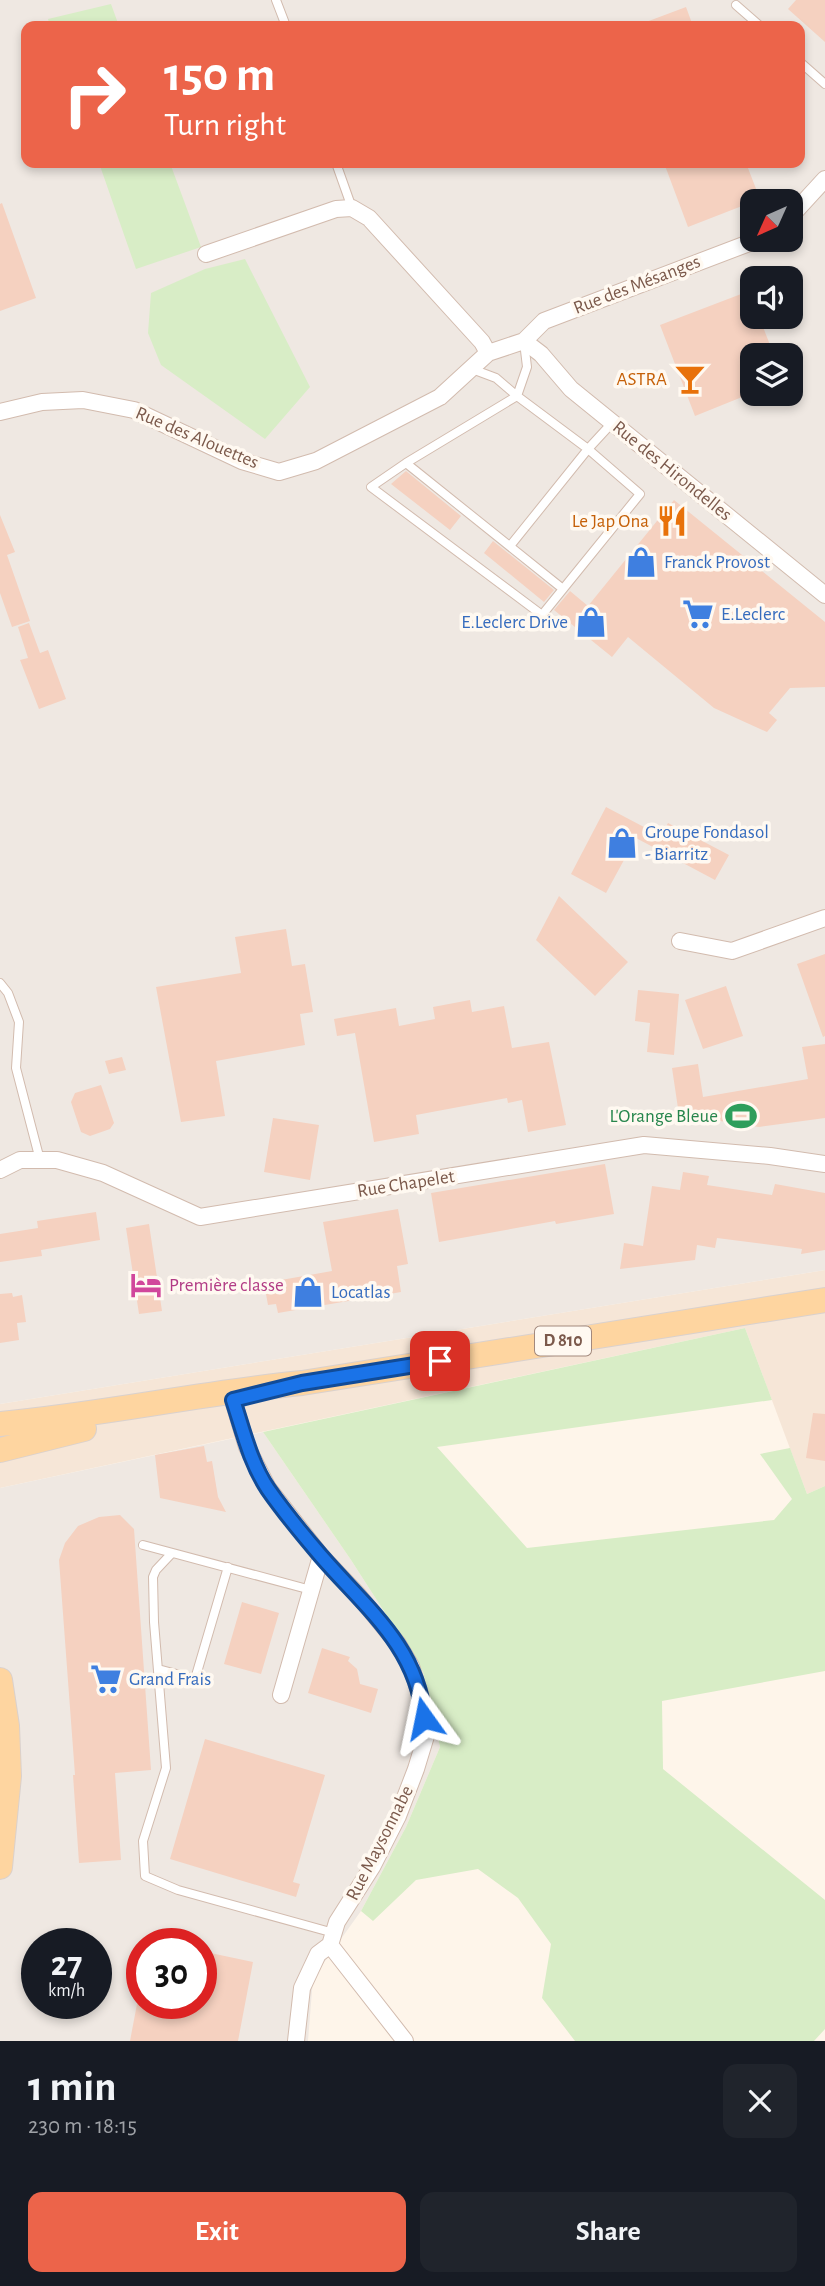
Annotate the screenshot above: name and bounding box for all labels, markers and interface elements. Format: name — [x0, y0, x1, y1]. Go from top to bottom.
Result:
icon: right — [49, 49, 140, 140]
text: 150 m — [164, 51, 275, 100]
text: Turn right — [164, 109, 286, 141]
north arrow — [740, 189, 803, 252]
map controls — [740, 189, 803, 406]
street label: Rue des Mésanges — [571, 252, 703, 318]
button: sound — [740, 266, 803, 329]
button: layers — [740, 343, 803, 406]
bar icon: ASTRA — [673, 362, 707, 396]
place label: ASTRA — [617, 370, 667, 389]
street label: Rue des Alouettes — [133, 404, 261, 472]
street label: Rue des Hirondelles — [609, 417, 735, 525]
restaurant icon: Le Jap Ona — [655, 504, 689, 538]
place label: Le Jap Ona — [572, 512, 649, 531]
shop icon: Franck Provost — [624, 545, 658, 579]
place label: Franck Provost — [664, 553, 770, 572]
supermarket icon: E.Leclerc — [681, 597, 715, 631]
shop icon: E.Leclerc Drive — [574, 605, 608, 639]
place label: E.Leclerc — [721, 605, 785, 624]
place label: E.Leclerc Drive — [461, 613, 568, 632]
place label: Groupe Fondasol - Biarritz — [645, 823, 769, 864]
shop icon: Groupe Fondasol - Biarritz — [605, 826, 639, 860]
sports icon: L'Orange Bleue — [724, 1099, 758, 1133]
place label: L'Orange Bleue — [609, 1107, 718, 1126]
street label: Rue Chapelet — [356, 1167, 456, 1201]
hotel icon: Première classe — [129, 1268, 163, 1302]
shop icon: Locatlas — [291, 1275, 325, 1309]
place label: Première classe — [169, 1276, 284, 1295]
place label: Locatlas — [331, 1283, 390, 1302]
road number: D 810 — [535, 1326, 591, 1356]
pin — [410, 1331, 470, 1391]
icon: arrive — [421, 1342, 459, 1380]
supermarket icon: Grand Frais — [89, 1662, 123, 1696]
place label: Grand Frais — [129, 1670, 211, 1689]
position arrow — [387, 1681, 461, 1755]
street label: Rue Maysonnabe — [343, 1783, 417, 1903]
speed limit sign: 30 — [126, 1928, 217, 2019]
text: 27 — [51, 1947, 82, 1982]
text: km/h — [48, 1982, 85, 2000]
button: close — [723, 2064, 797, 2138]
text: 1 min — [28, 2066, 117, 2108]
text: 230 m · 18:15 — [28, 2115, 137, 2138]
button: Exit — [28, 2192, 406, 2272]
button: Share — [420, 2192, 797, 2272]

